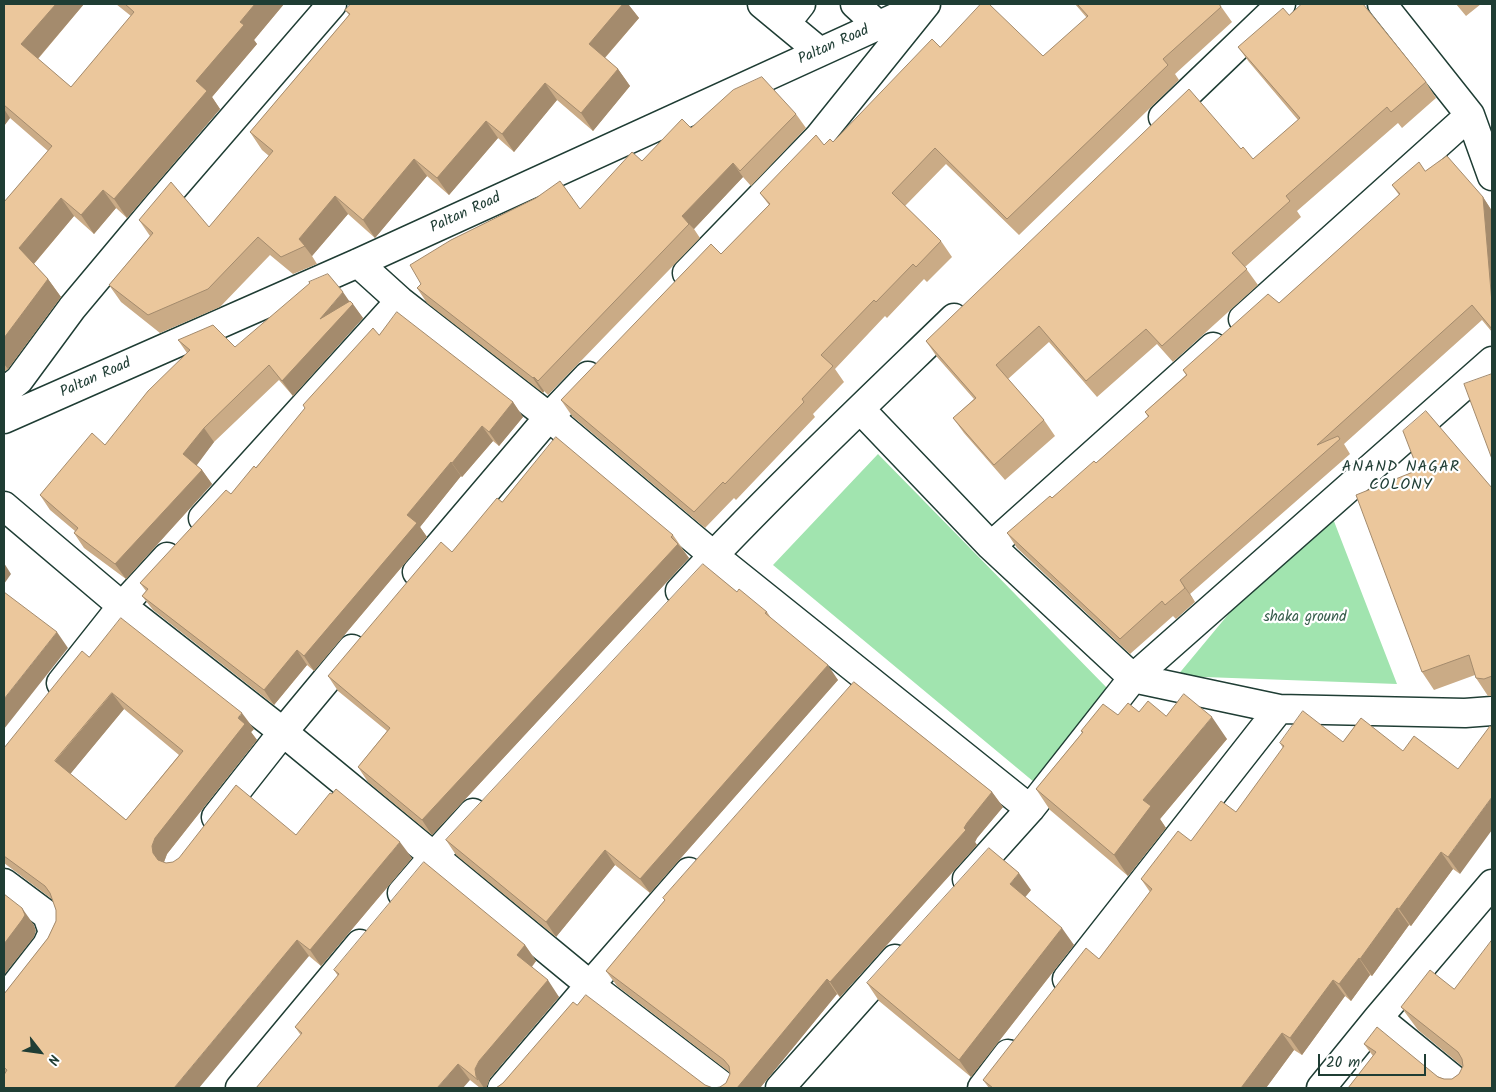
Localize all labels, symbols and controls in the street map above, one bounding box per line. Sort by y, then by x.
street label: Paltan Road [796,22,872,70]
street label: Paltan Road [428,190,504,238]
street label: Paltan Road [58,355,134,403]
district label: ANAND NAGAR COLONY [1340,458,1462,496]
park label: shaka ground [1263,609,1347,627]
north arrow [15,1027,65,1077]
scale bar [1321,1044,1428,1076]
text: N [41,1050,65,1069]
text: 20 m [1326,1051,1360,1075]

